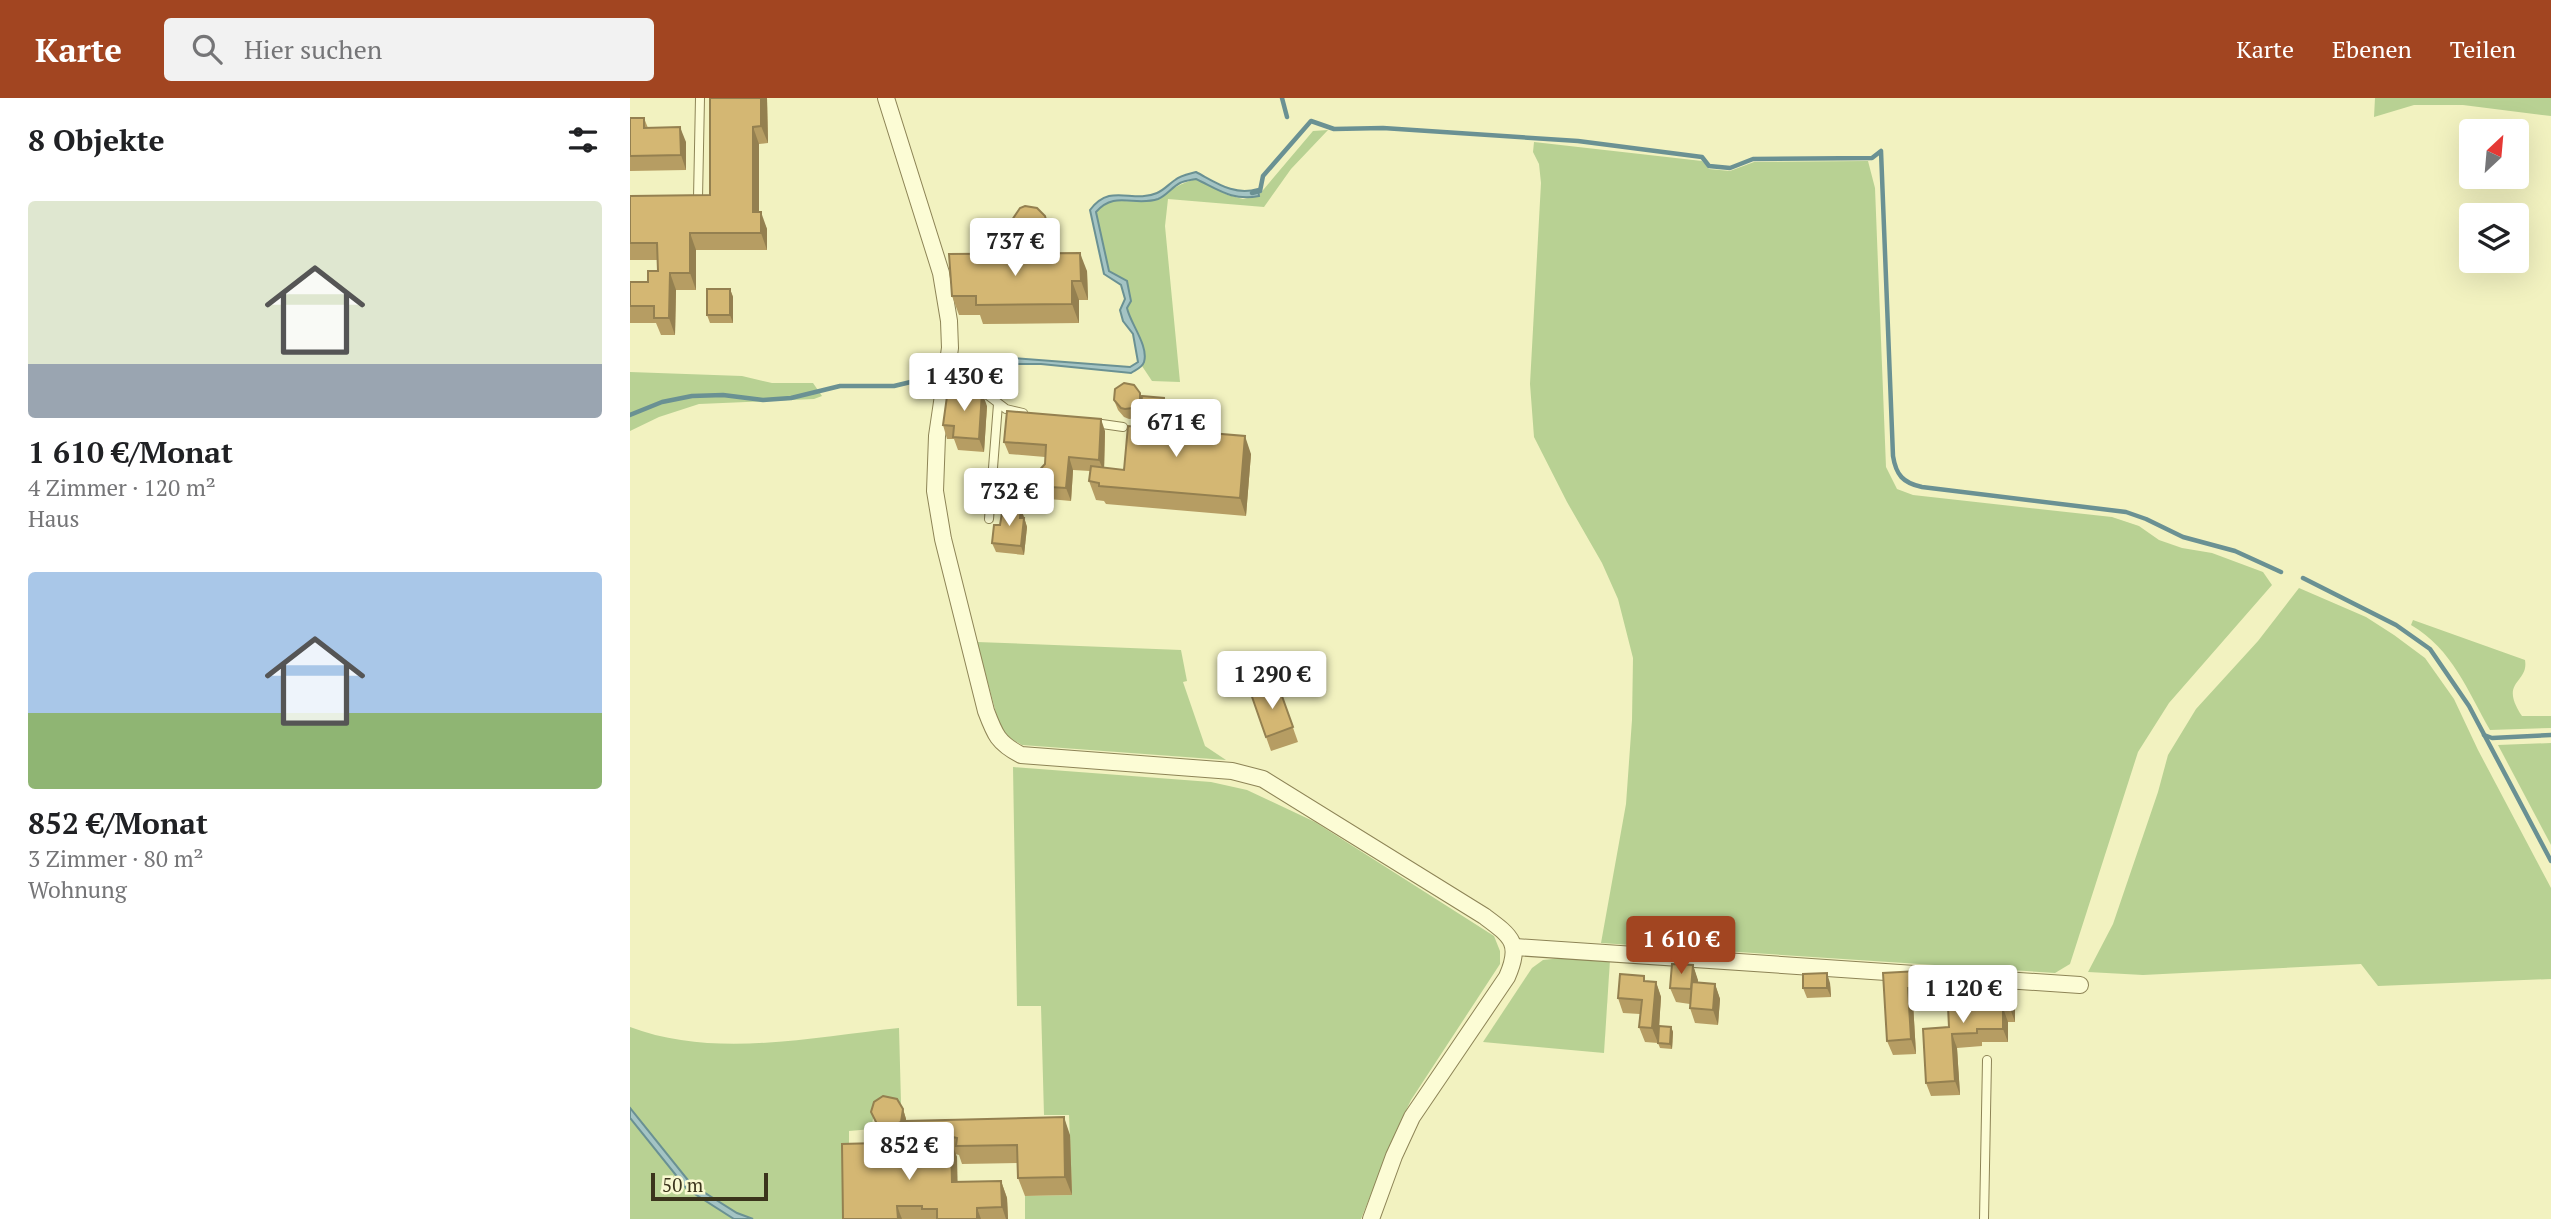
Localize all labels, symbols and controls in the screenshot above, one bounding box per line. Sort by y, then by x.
search box [164,18,654,81]
text: Karte [35,28,122,71]
icon: search [188,30,226,68]
text: Hier suchen [244,32,382,66]
text: Karte [2236,33,2294,65]
text: Ebenen [2332,33,2412,65]
text: Teilen [2450,33,2516,65]
north arrow [2459,119,2529,189]
map controls [2459,119,2529,273]
text: 8 Objekte [28,120,165,160]
icon: filters [564,121,602,159]
button: layers [2459,203,2529,273]
pin: 737 € [966,218,1064,278]
text: 737 € [986,225,1044,256]
icon: home [252,247,378,373]
pin: 1 430 € [899,354,1029,413]
text: 1 430 € [925,360,1003,391]
pin: 671 € [1127,400,1225,459]
text: 671 € [1147,406,1205,437]
text: 1 610 €/Monat [28,432,233,472]
pin: 732 € [960,468,1058,528]
text: 4 Zimmer · 120 m² [28,472,216,503]
text: 732 € [980,475,1038,506]
text: Haus [28,503,80,534]
icon: home [252,618,378,744]
pin: 1 290 € [1207,652,1337,711]
text: 1 290 € [1233,658,1311,689]
text: 852 €/Monat [28,803,208,843]
text: 3 Zimmer · 80 m² [28,843,203,874]
text: Wohnung [28,874,127,905]
pin: 1 610 € [1616,916,1746,976]
text: 1 610 € [1642,923,1720,954]
pin: 1 120 € [1898,965,2028,1025]
text: 1 120 € [1924,972,2002,1003]
pin: 852 € [860,1122,958,1182]
text: 852 € [880,1129,938,1160]
scale bar [651,1170,768,1202]
text: 50 m [662,1172,703,1197]

